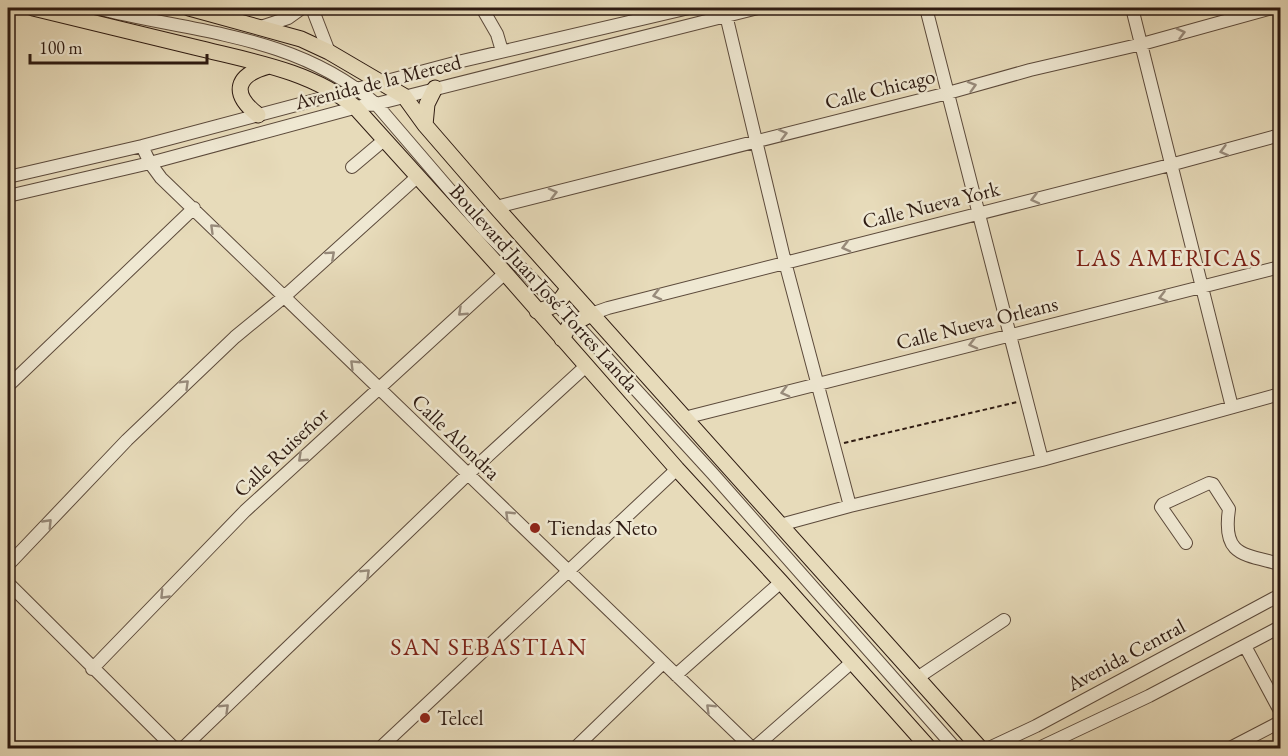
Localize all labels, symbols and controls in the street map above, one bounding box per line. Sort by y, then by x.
scale bar [30,27,207,65]
one-way arrow [1175,28,1186,40]
text: 100 m [39,36,83,59]
street label: Avenida de la Merced [291,48,464,115]
street label: Calle Chicago [822,62,938,115]
one-way arrow [966,81,976,93]
one-way arrow [777,129,787,141]
one-way arrow [1219,143,1229,156]
street label: Calle Nueva York [859,174,1003,235]
street label: Boulevard Juan José Torres Landa [444,178,645,398]
one-way arrow [548,188,558,201]
one-way arrow [1030,191,1040,204]
one-way arrow [211,224,221,235]
one-way arrow [841,239,851,252]
district label: LAS AMERICAS [1076,242,1262,273]
one-way arrow [324,251,335,262]
one-way arrow [652,288,663,300]
street label: Calle Nueva Orleans [893,289,1061,356]
one-way arrow [1158,289,1168,302]
one-way arrow [458,305,469,316]
one-way arrow [969,336,979,349]
one-way arrow [350,360,360,371]
one-way arrow [178,381,189,392]
one-way arrow [780,385,790,398]
street label: Calle Alondra [406,388,507,486]
street label: Calle Ruiseñor [227,401,334,503]
one-way arrow [299,451,309,462]
one-way arrow [505,511,516,522]
place label: Tiendas Neto [547,514,657,541]
one-way arrow [41,519,52,529]
marker: Tiendas Neto [528,521,542,535]
one-way arrow [359,569,370,580]
one-way arrow [160,589,171,599]
street label: Avenida Central [1061,612,1190,698]
district label: SAN SEBASTIAN [390,631,588,662]
one-way arrow [219,704,229,715]
place label: Telcel [437,704,483,731]
one-way arrow [706,704,716,715]
marker: Telcel [418,711,432,725]

